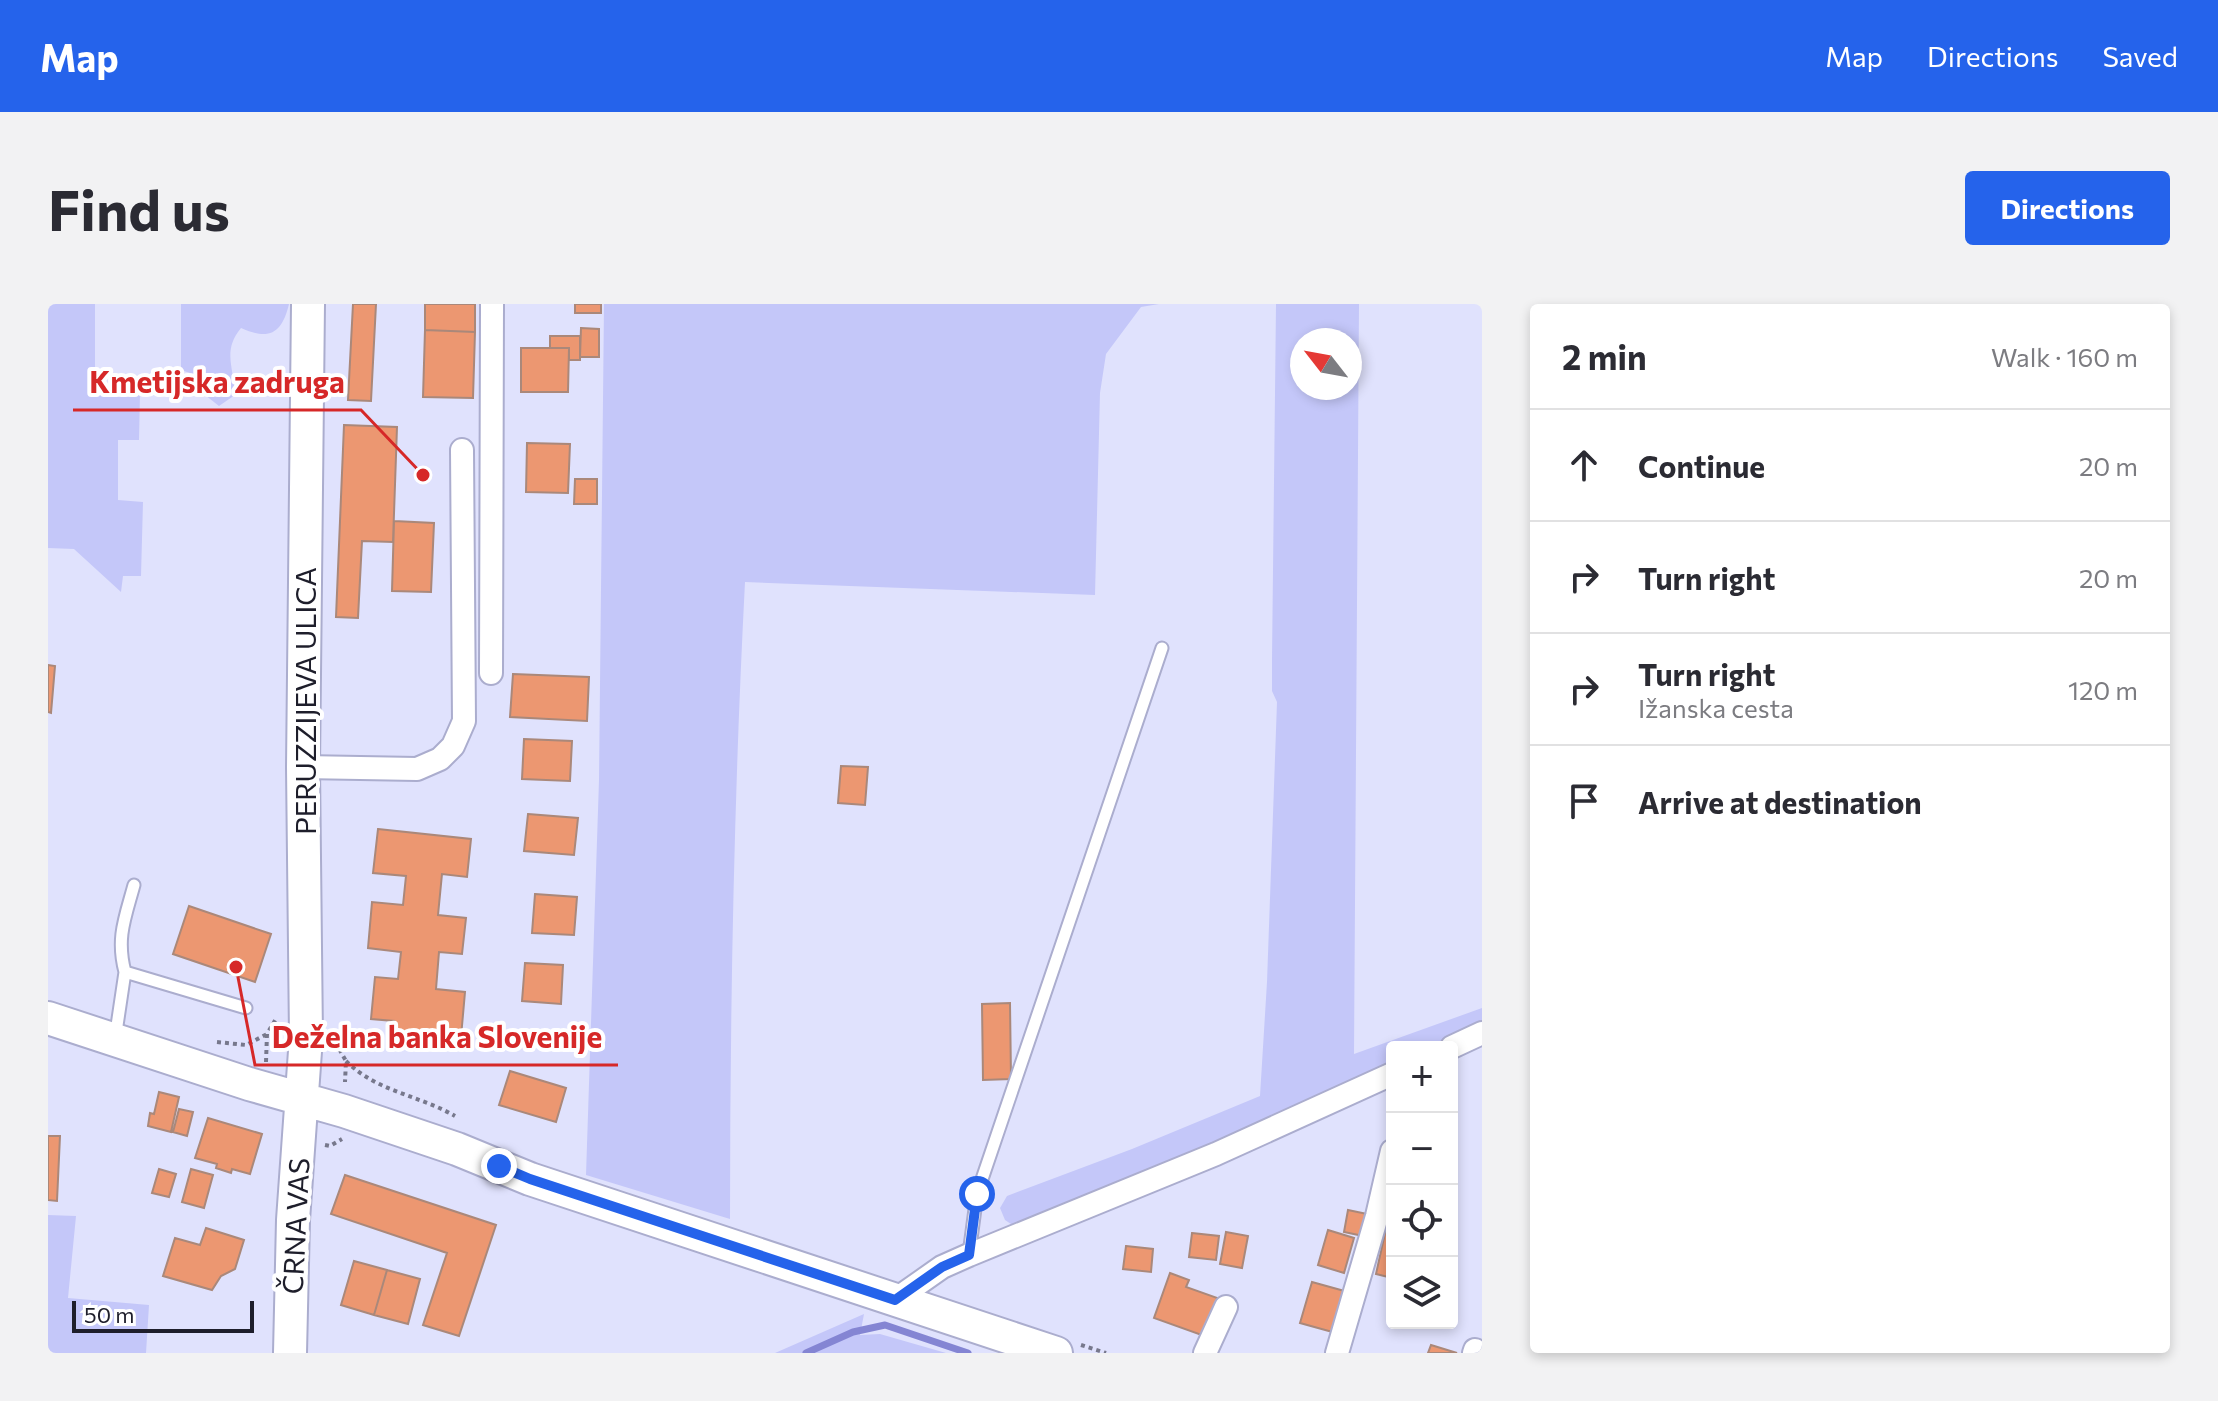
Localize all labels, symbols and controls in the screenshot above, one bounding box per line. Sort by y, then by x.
text: Map [40,33,119,80]
text: Map [1825,39,1883,73]
text: Directions [1927,39,2058,73]
text: Saved [2102,39,2178,73]
button: Directions [1965,171,2170,245]
text: Find us [48,174,230,243]
north arrow [1290,328,1362,400]
text: 2 min [1562,335,1647,377]
text: Walk · 160 m [1991,341,2138,372]
callout: Kmetijska zadruga [73,356,361,410]
text: Kmetijska zadruga [89,362,345,399]
icon: ahead [1562,443,1606,487]
text: Continue [1638,447,1765,484]
text: 20 m [2079,450,2138,481]
icon: right [1562,555,1606,599]
text: Turn right [1638,559,1775,596]
text: 20 m [2079,562,2138,593]
street label: PERUZZIJEVA ULICA [288,567,322,835]
text: Turn right [1638,655,1775,692]
icon: right [1562,667,1606,711]
text: 120 m [2068,674,2138,705]
text: Ižanska cesta [1638,692,1794,723]
icon: arrive [1562,779,1606,823]
text: Arrive at destination [1638,783,1922,820]
callout: Deželna banka Slovenije [255,1011,618,1065]
text: Deželna banka Slovenije [272,1017,602,1054]
map controls [1386,1041,1458,1329]
button: + [1386,1041,1458,1113]
button: − [1386,1113,1458,1185]
route end [481,1148,517,1184]
street label: ČRNA VAS [274,1157,316,1295]
route start [959,1176,995,1212]
button: locate [1386,1185,1458,1257]
button: layers [1386,1257,1458,1329]
scale bar [72,1297,254,1333]
text: 50 m [84,1301,134,1328]

